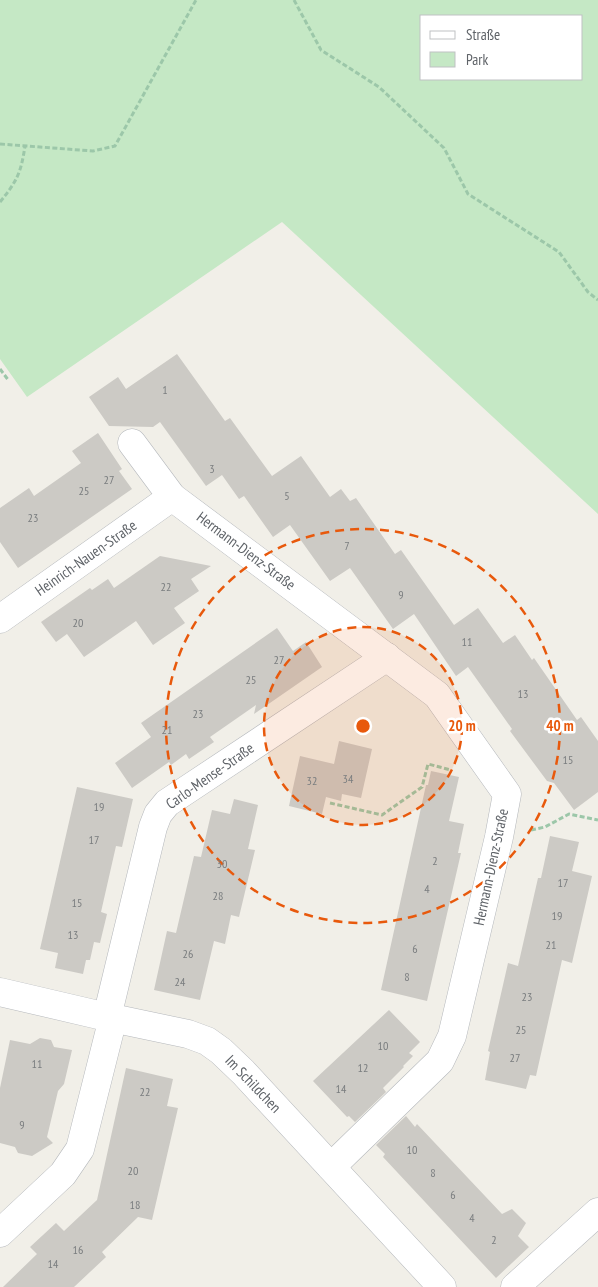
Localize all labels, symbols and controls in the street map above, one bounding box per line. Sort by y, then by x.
legend [420,15,583,80]
text: Straße [466,25,500,44]
text: Park [466,50,488,69]
house number: 1 [162,382,168,397]
house number: 3 [209,461,215,476]
house number: 27 [104,472,114,487]
house number: 25 [79,483,89,498]
house number: 5 [284,488,290,503]
street label: Hermann-Dienz-Straße [193,507,300,594]
house number: 23 [28,510,38,525]
street label: Heinrich-Nauen-Straße [31,515,140,600]
house number: 7 [344,538,350,553]
house number: 22 [161,579,171,594]
house number: 9 [398,587,404,602]
house number: 20 [73,615,83,630]
house number: 11 [462,634,472,649]
house number: 27 [274,652,284,667]
house number: 25 [246,672,256,687]
house number: 13 [518,686,528,701]
house number: 23 [193,706,203,721]
text: 20 m [448,716,476,735]
text: 40 m [546,716,574,735]
centre of rings [354,717,372,735]
house number: 21 [162,722,172,737]
street label: Carlo-Mense-Straße [162,738,257,813]
house number: 15 [563,752,573,767]
house number: 34 [343,771,354,786]
house number: 32 [307,773,317,788]
house number: 19 [94,799,104,814]
street label: Hermann-Dienz-Straße [469,807,512,927]
house number: 17 [89,832,99,847]
house number: 2 [432,853,438,868]
house number: 30 [217,856,227,871]
house number: 17 [558,875,568,890]
house number: 4 [424,881,430,896]
house number: 28 [213,888,223,903]
house number: 15 [72,895,82,910]
house number: 19 [552,908,562,923]
house number: 13 [68,927,78,942]
house number: 21 [546,937,556,952]
house number: 6 [412,941,418,956]
house number: 26 [183,946,193,961]
house number: 8 [404,969,410,984]
house number: 24 [175,974,186,989]
house number: 23 [522,989,532,1004]
house number: 25 [516,1022,526,1037]
house number: 10 [378,1038,388,1053]
house number: 27 [510,1050,520,1065]
street label: Im Schildchen [221,1051,285,1116]
house number: 11 [32,1056,42,1071]
house number: 12 [358,1060,368,1075]
house number: 14 [336,1081,347,1096]
house number: 22 [140,1084,150,1099]
house number: 9 [19,1117,25,1132]
house number: 10 [407,1142,417,1157]
house number: 20 [128,1163,138,1178]
house number: 8 [430,1165,436,1180]
house number: 6 [450,1187,456,1202]
house number: 18 [130,1197,140,1212]
house number: 4 [469,1210,475,1225]
house number: 2 [491,1232,497,1247]
house number: 16 [73,1242,83,1257]
house number: 14 [48,1256,59,1271]

